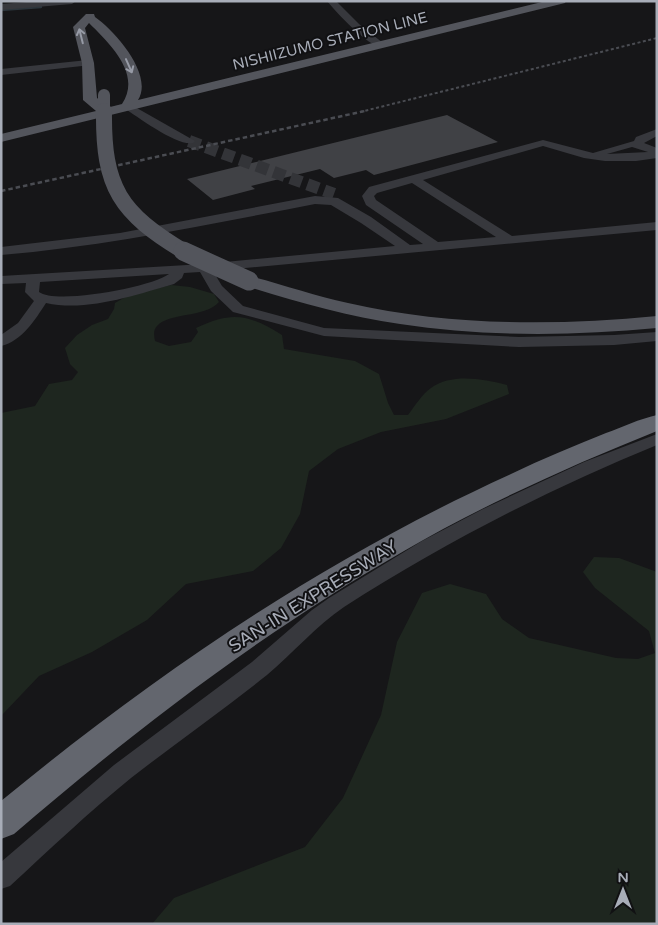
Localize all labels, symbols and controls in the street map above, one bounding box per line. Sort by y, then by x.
street label: NISHIIZUMO STATION LINE [231,8,429,74]
one-way arrow [76,29,85,45]
one-way arrow [125,58,135,73]
street label: SAN-IN EXPRESSWAY [225,535,402,657]
north arrow [598,865,648,915]
text: N [617,869,629,886]

